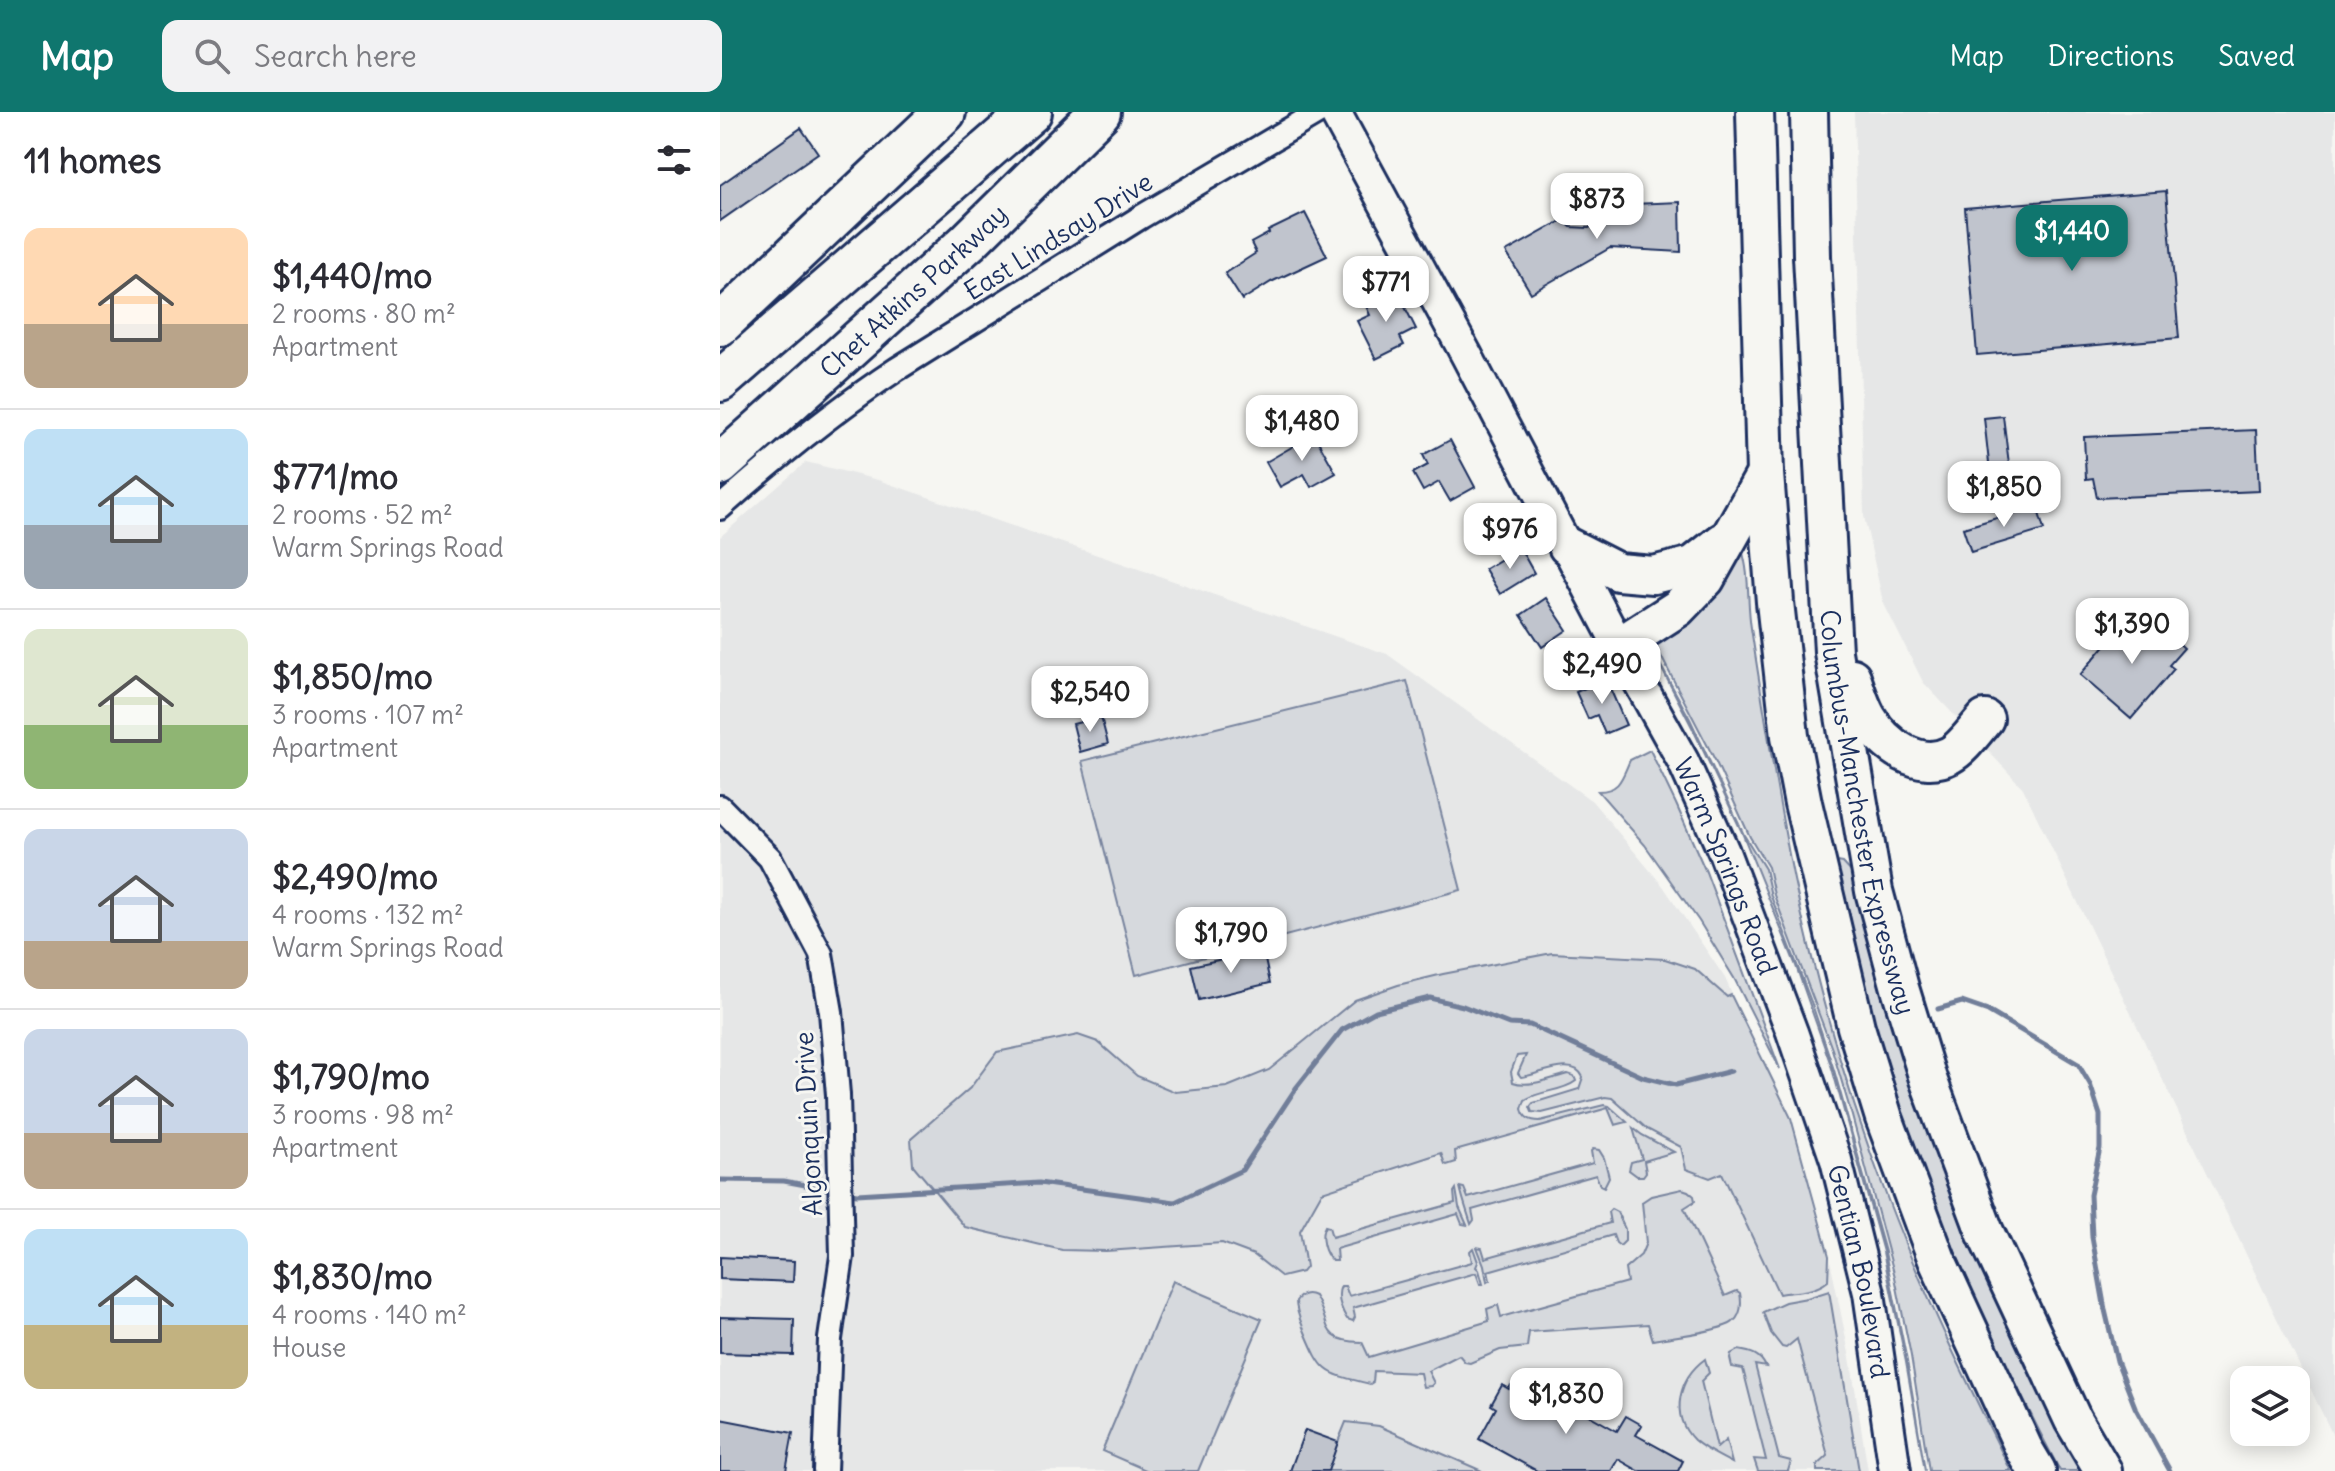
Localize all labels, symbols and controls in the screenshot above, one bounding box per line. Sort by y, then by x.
search box [162,20,722,92]
text: Map [40,33,114,80]
icon: search [190,34,234,78]
text: Search here [254,37,417,75]
text: Map [1949,38,2004,74]
text: Directions [2048,38,2174,74]
text: Saved [2218,38,2295,74]
icon: filters [652,138,696,182]
text: 11 homes [24,139,161,182]
street label: East Lindsay Drive [958,165,1158,307]
pin: $873 [1550,173,1644,241]
text: $873 [1569,182,1625,215]
street label: Chet Atkins Parkway [812,197,1013,384]
pin: $1,440 [2007,205,2137,273]
text: $1,440 [2034,214,2110,247]
text: $1,440/mo [272,254,432,297]
pin: $771 [1339,256,1433,324]
icon: home [88,260,184,356]
text: $771 [1361,265,1411,298]
text: 2 rooms · 80 m² [272,297,456,330]
text: Apartment [272,330,398,363]
pin: $1,480 [1237,395,1367,463]
text: $1,480 [1264,404,1340,437]
text: $771/mo [272,455,398,498]
icon: home [88,461,184,557]
pin: $1,850 [1939,461,2069,529]
text: $1,850 [1966,470,2042,503]
text: 2 rooms · 52 m² [272,498,453,531]
pin: $976 [1463,503,1557,571]
text: $976 [1482,512,1538,545]
text: Warm Springs Road [272,531,503,564]
pin: $1,390 [2067,598,2197,666]
text: $1,390 [2094,607,2170,640]
street label: Columbus-Manchester Expressway [1814,609,1924,1018]
pin: $2,490 [1537,638,1667,706]
text: $2,490 [1562,647,1642,680]
text: $1,850/mo [272,655,433,698]
icon: home [88,661,184,757]
pin: $2,540 [1025,666,1155,734]
text: $2,540 [1049,675,1131,708]
text: 3 rooms · 107 m² [272,698,464,731]
text: Apartment [272,731,398,764]
street label: Warm Springs Road [1667,752,1785,979]
text: $2,490/mo [272,855,438,898]
icon: home [88,861,184,957]
text: 4 rooms · 132 m² [272,898,464,931]
pin: $1,790 [1166,907,1296,975]
text: $1,790 [1194,916,1268,949]
text: Warm Springs Road [272,931,503,964]
street label: Algonquin Drive [787,1031,829,1217]
text: $1,790/mo [272,1055,430,1098]
icon: home [88,1061,184,1157]
text: 3 rooms · 98 m² [272,1098,454,1131]
text: Apartment [272,1131,398,1164]
street label: Gentian Boulevard [1821,1161,1898,1380]
text: $1,830/mo [272,1255,433,1298]
icon: home [88,1261,184,1357]
text: 4 rooms · 140 m² [272,1298,467,1331]
text: House [272,1331,346,1364]
map controls [2230,1366,2310,1446]
button: layers [2230,1366,2310,1446]
pin: $1,830 [1501,1368,1631,1436]
text: $1,830 [1528,1377,1604,1410]

